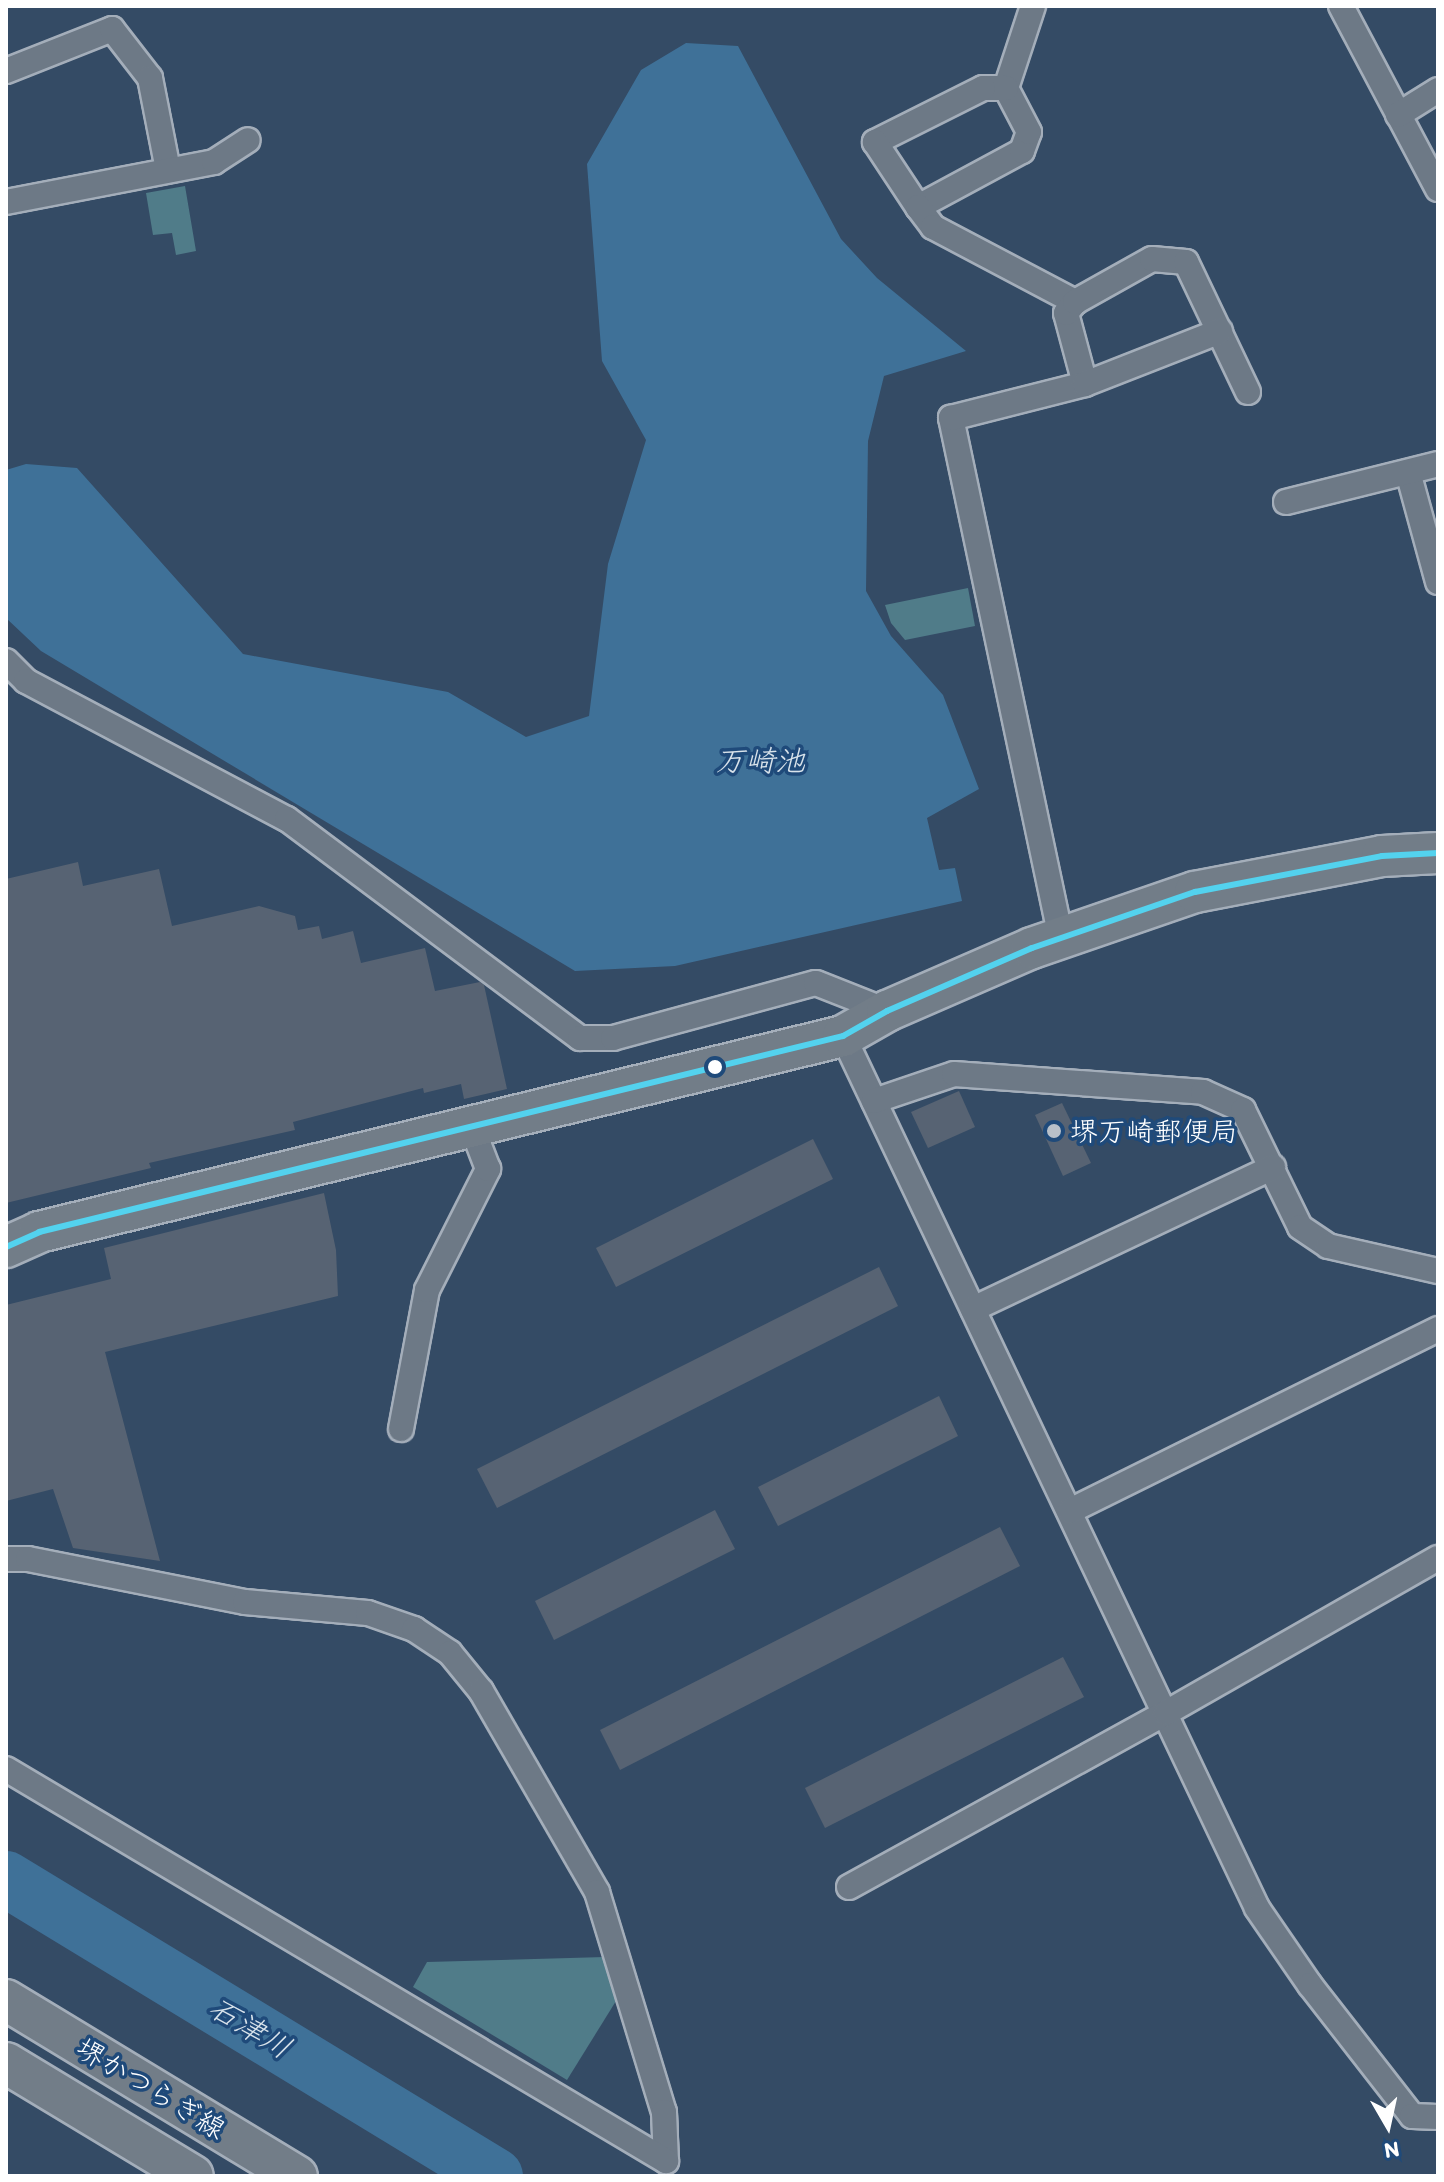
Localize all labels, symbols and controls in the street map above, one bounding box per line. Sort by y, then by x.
water label: 万崎池 [715,743,805,779]
unlabelled marker [707,1059,723,1075]
place label: 堺万崎郵便局 [1070,1114,1238,1148]
marker: 堺万崎郵便局 [1045,1122,1063,1140]
water label: 石津川 [202,1989,298,2067]
street label: 堺かつらぎ線 [70,2030,232,2146]
north arrow [1348,2086,1428,2166]
text: N [1382,2136,1401,2165]

